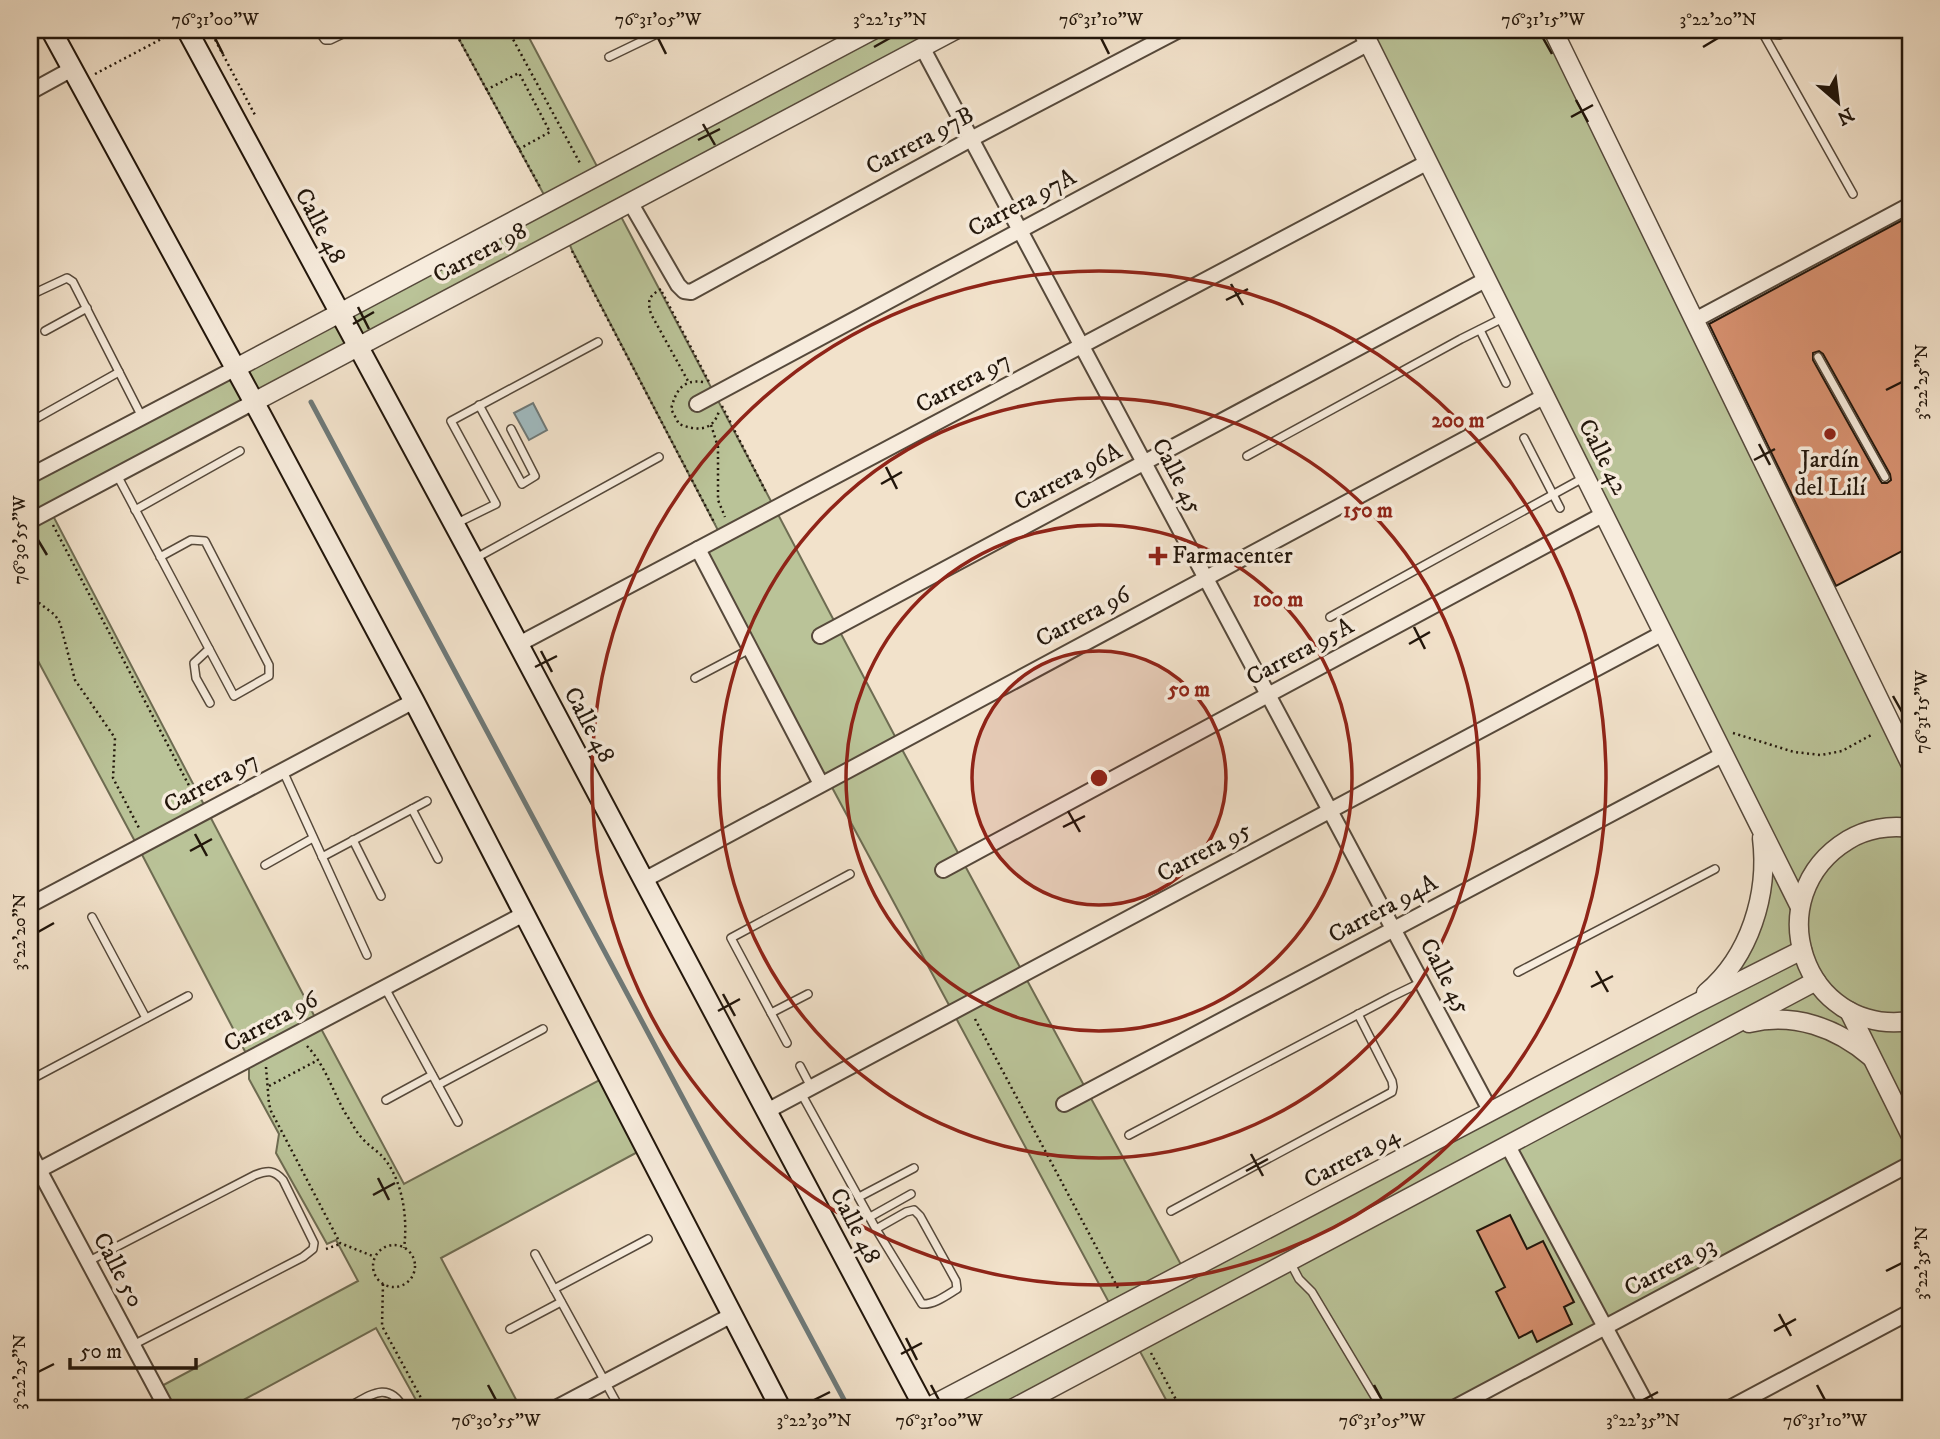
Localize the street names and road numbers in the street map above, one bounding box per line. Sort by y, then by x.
street label: Carrera 97B [861,100,979,182]
street label: Carrera 97A [963,162,1082,244]
street label: Calle 48 [288,183,352,269]
street label: Carrera 98 [428,216,532,290]
street label: Carrera 97 [911,346,1015,420]
street label: Calle 42 [1571,414,1635,500]
street label: Calle 45 [1145,433,1209,519]
street label: Carrera 96A [1009,436,1128,518]
street label: Carrera 96 [1031,579,1137,654]
street label: Carrera 95A [1241,611,1360,693]
street label: Calle 48 [557,682,621,768]
street label: Carrera 97 [159,746,263,820]
street label: Carrera 95 [1152,815,1256,889]
street label: Carrera 94A [1323,867,1443,950]
street label: Calle 45 [1413,933,1477,1019]
street label: Carrera 96 [219,984,325,1059]
street label: Carrera 94 [1299,1120,1406,1196]
street label: Calle 48 [823,1183,887,1269]
street label: Calle 50 [86,1227,150,1313]
street label: Carrera 93 [1619,1230,1721,1304]

